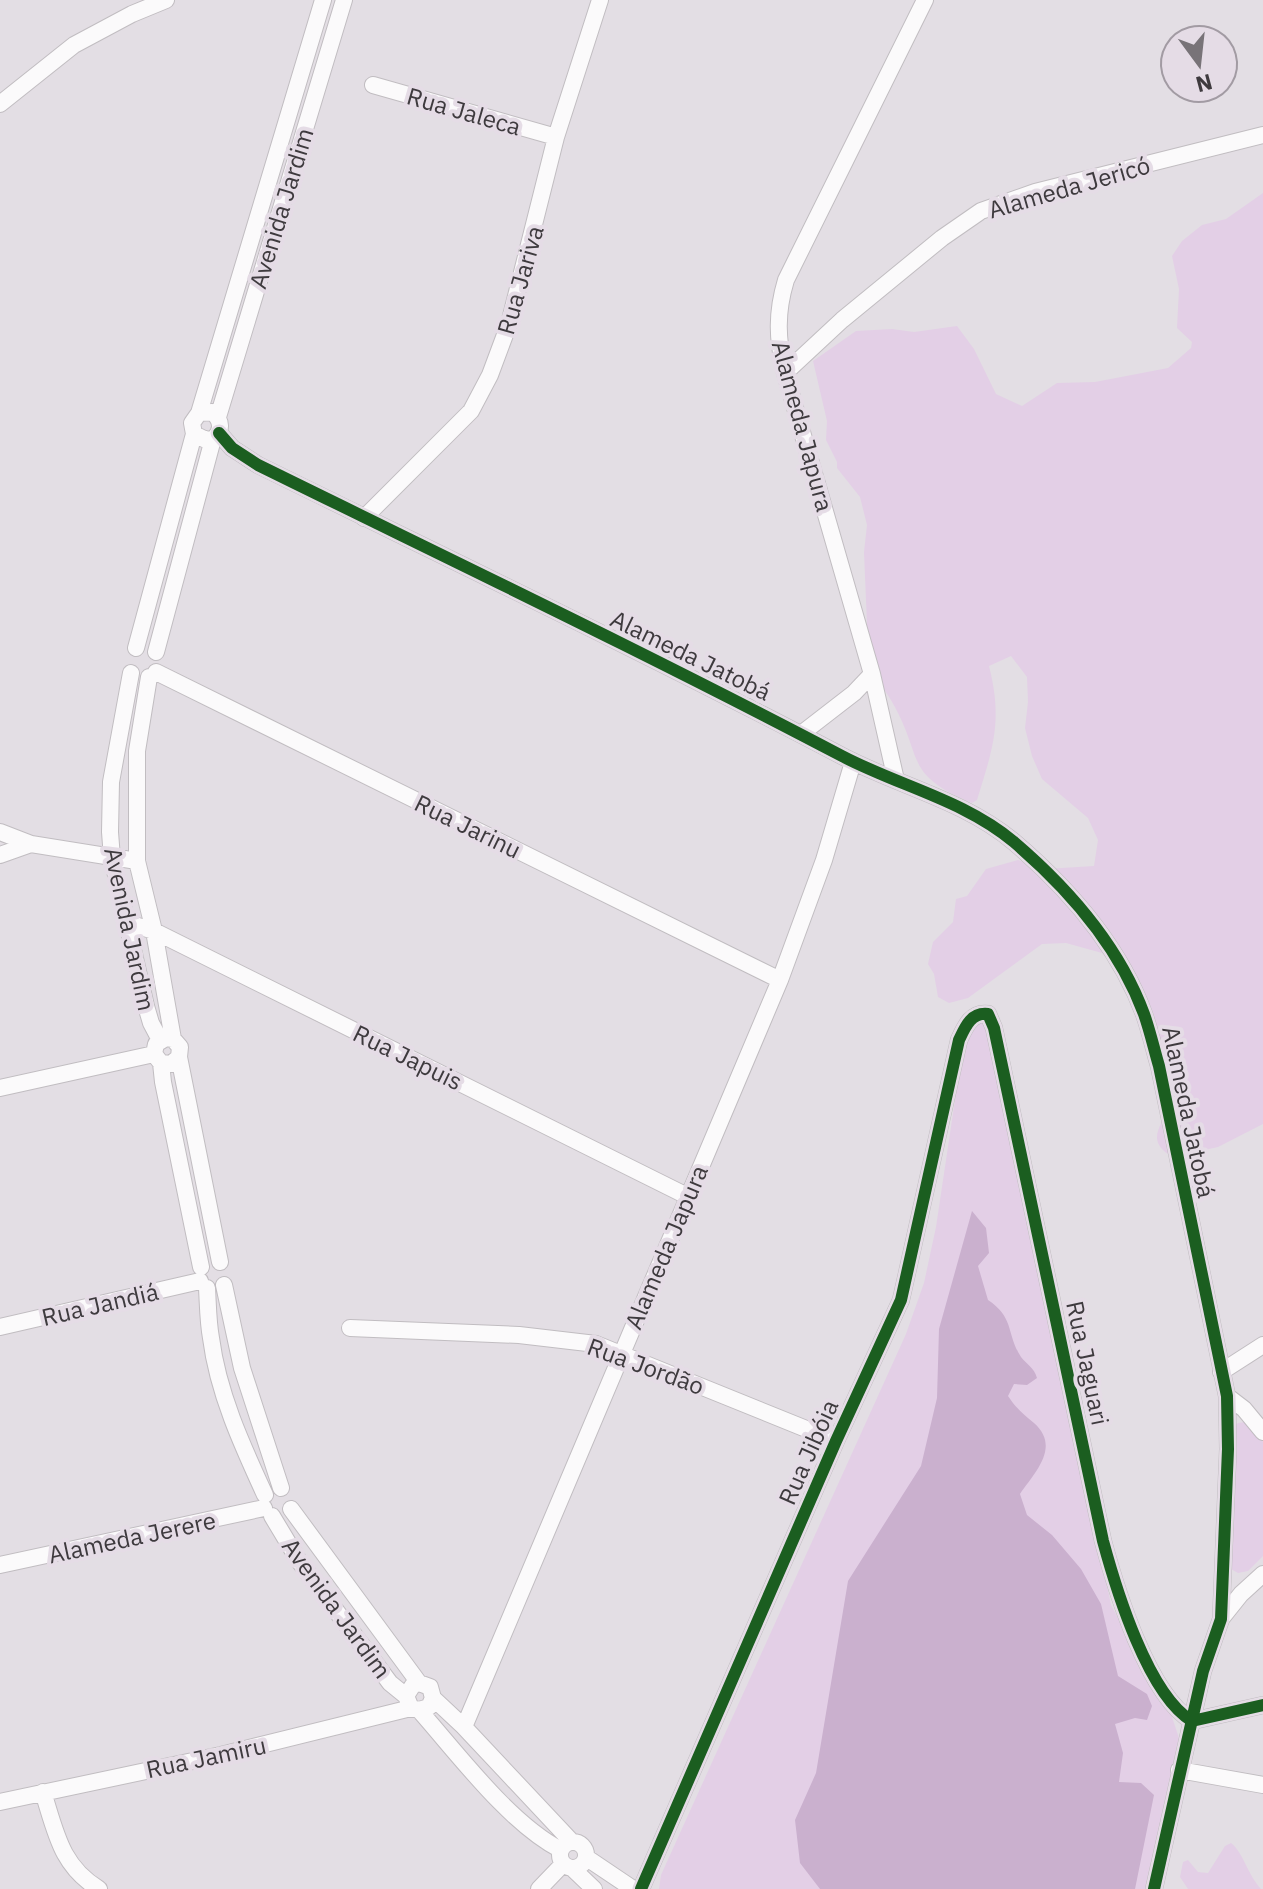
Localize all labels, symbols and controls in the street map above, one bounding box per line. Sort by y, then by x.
north arrow [1159,24,1239,104]
text: N [1193,68,1216,100]
street label: Rua Jaleca [403,79,525,143]
street label: Avenida Jardim [241,124,321,292]
street label: Alameda Jericó [984,149,1154,225]
street label: Rua Jariva [489,222,551,338]
street label: Alameda Japura [765,337,841,515]
street label: Alameda Jatobá [605,602,777,708]
street label: Rua Jarinu [409,786,527,866]
street label: Avenida Jardim [97,844,163,1014]
street label: Rua Japuis [348,1017,468,1097]
street label: Alameda Jatobá [1155,1023,1223,1201]
street label: Alameda Japura [617,1160,715,1334]
street label: Rua Jandiá [38,1275,162,1333]
street label: Rua Jaguari [1059,1298,1117,1428]
street label: Rua Jordão [583,1330,709,1402]
street label: Rua Jibóia [771,1394,845,1510]
street label: Alameda Jerere [45,1504,219,1570]
street label: Avenida Jardim [275,1531,399,1685]
street label: Rua Jamiru [143,1729,269,1785]

